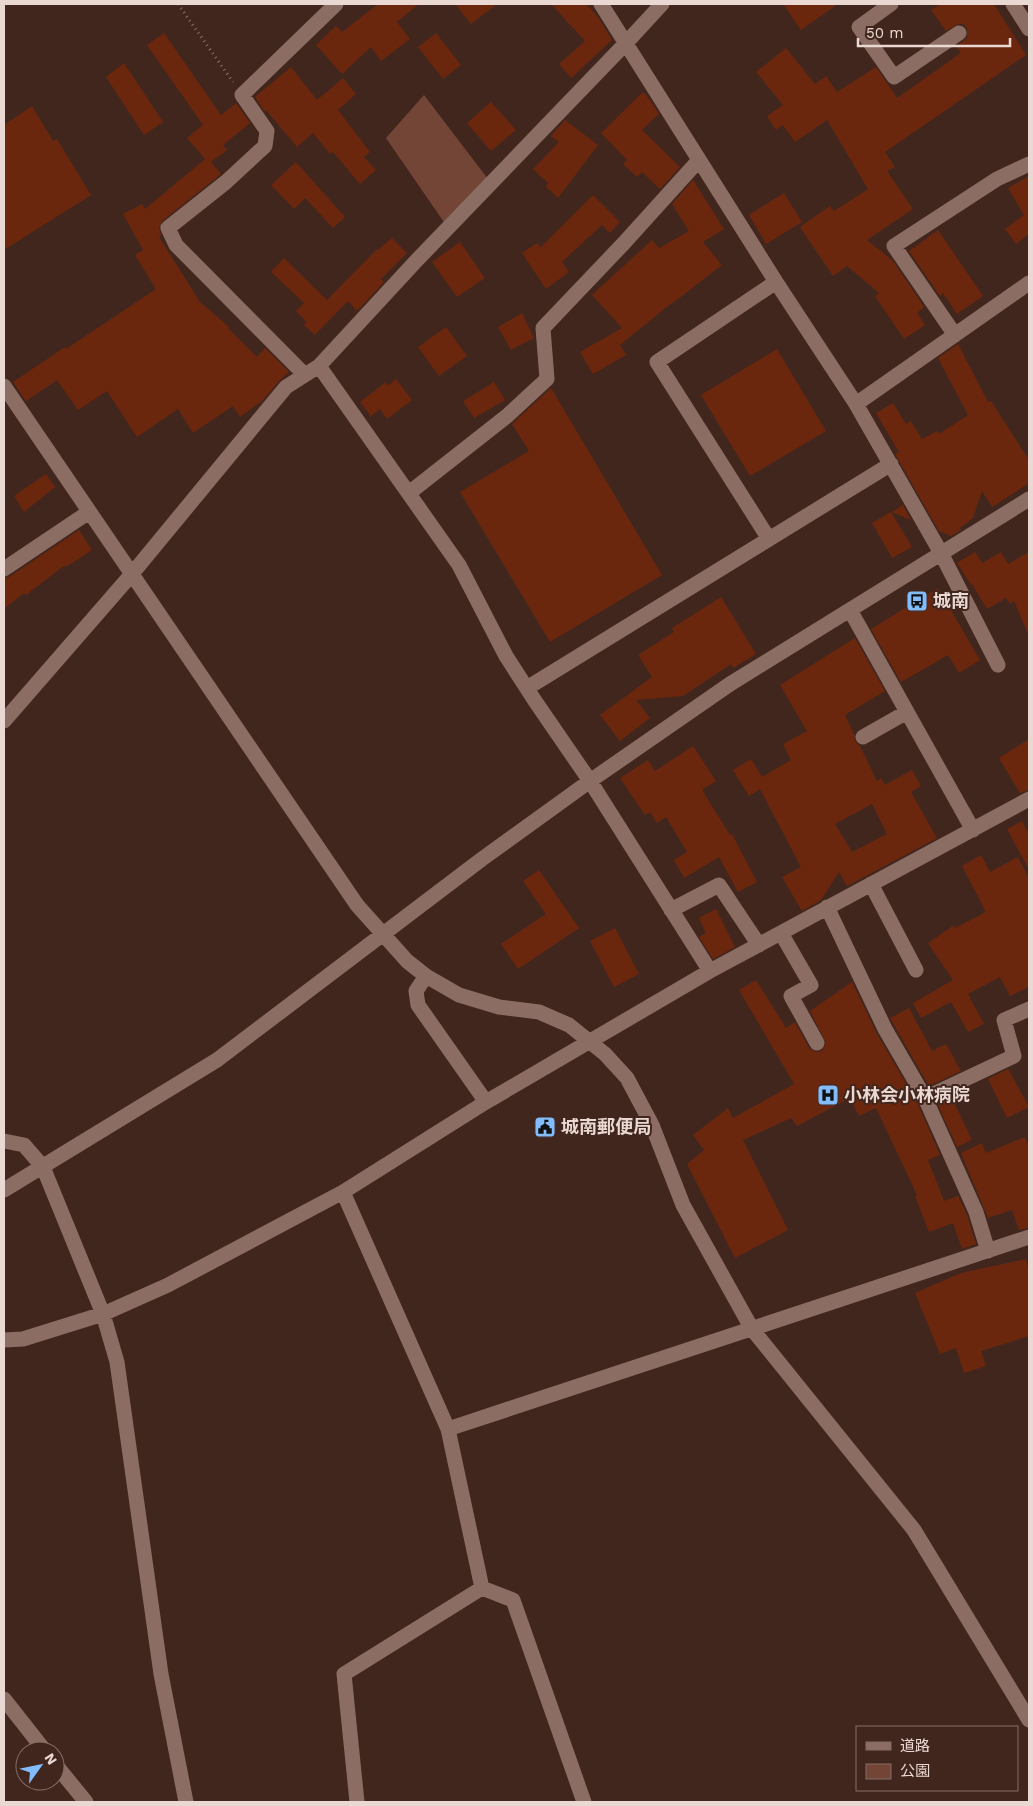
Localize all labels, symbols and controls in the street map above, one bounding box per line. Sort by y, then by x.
scale bar [858,15,1010,47]
text: 50 m [866,24,903,42]
bus stop icon: 城南 [905,589,929,613]
place label: 城南 [933,590,969,611]
hospital icon: 小林会小林病院 [816,1083,840,1107]
place label: 小林会小林病院 [844,1084,970,1105]
public building icon: 城南郵便局 [533,1115,557,1139]
place label: 城南郵便局 [561,1116,651,1137]
legend [856,1726,1018,1791]
text: 道路 [900,1737,930,1755]
north arrow [15,1741,65,1791]
text: N [41,1750,60,1768]
text: 公園 [900,1762,930,1780]

